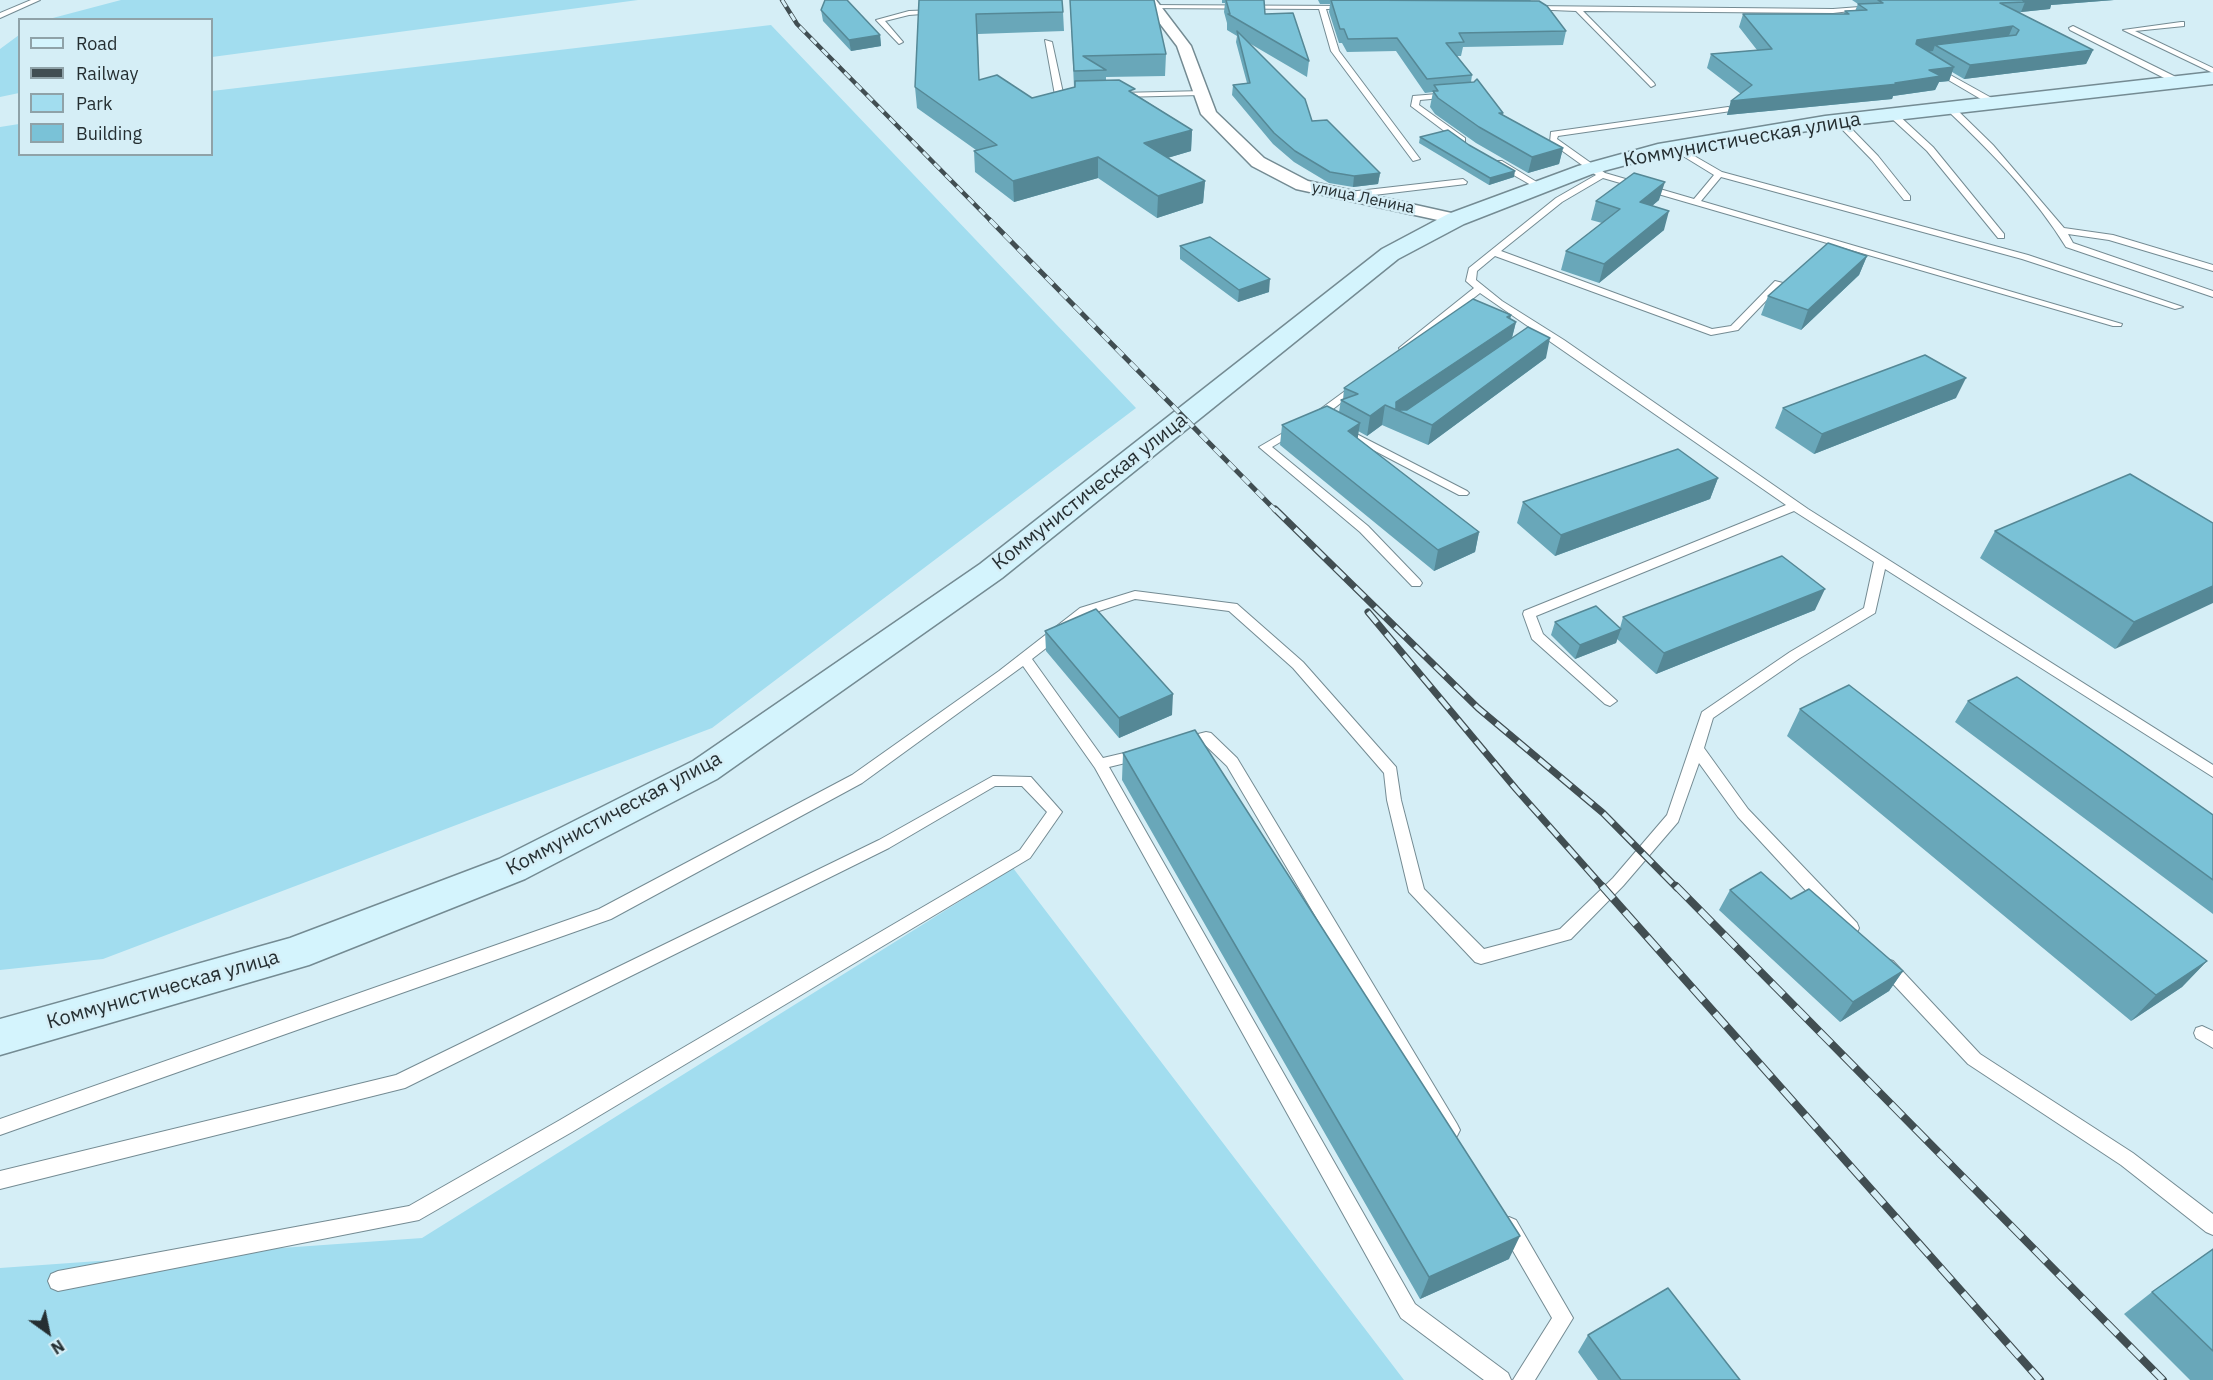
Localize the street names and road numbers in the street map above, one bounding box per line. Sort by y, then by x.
street label: Коммунистическая улица [1621,107,1863,173]
street label: улица Ленина [1310,178,1416,218]
street label: Коммунистическая улица [988,408,1192,576]
street label: Коммунистическая улица [502,747,726,881]
street label: Коммунистическая улица [44,945,282,1035]

